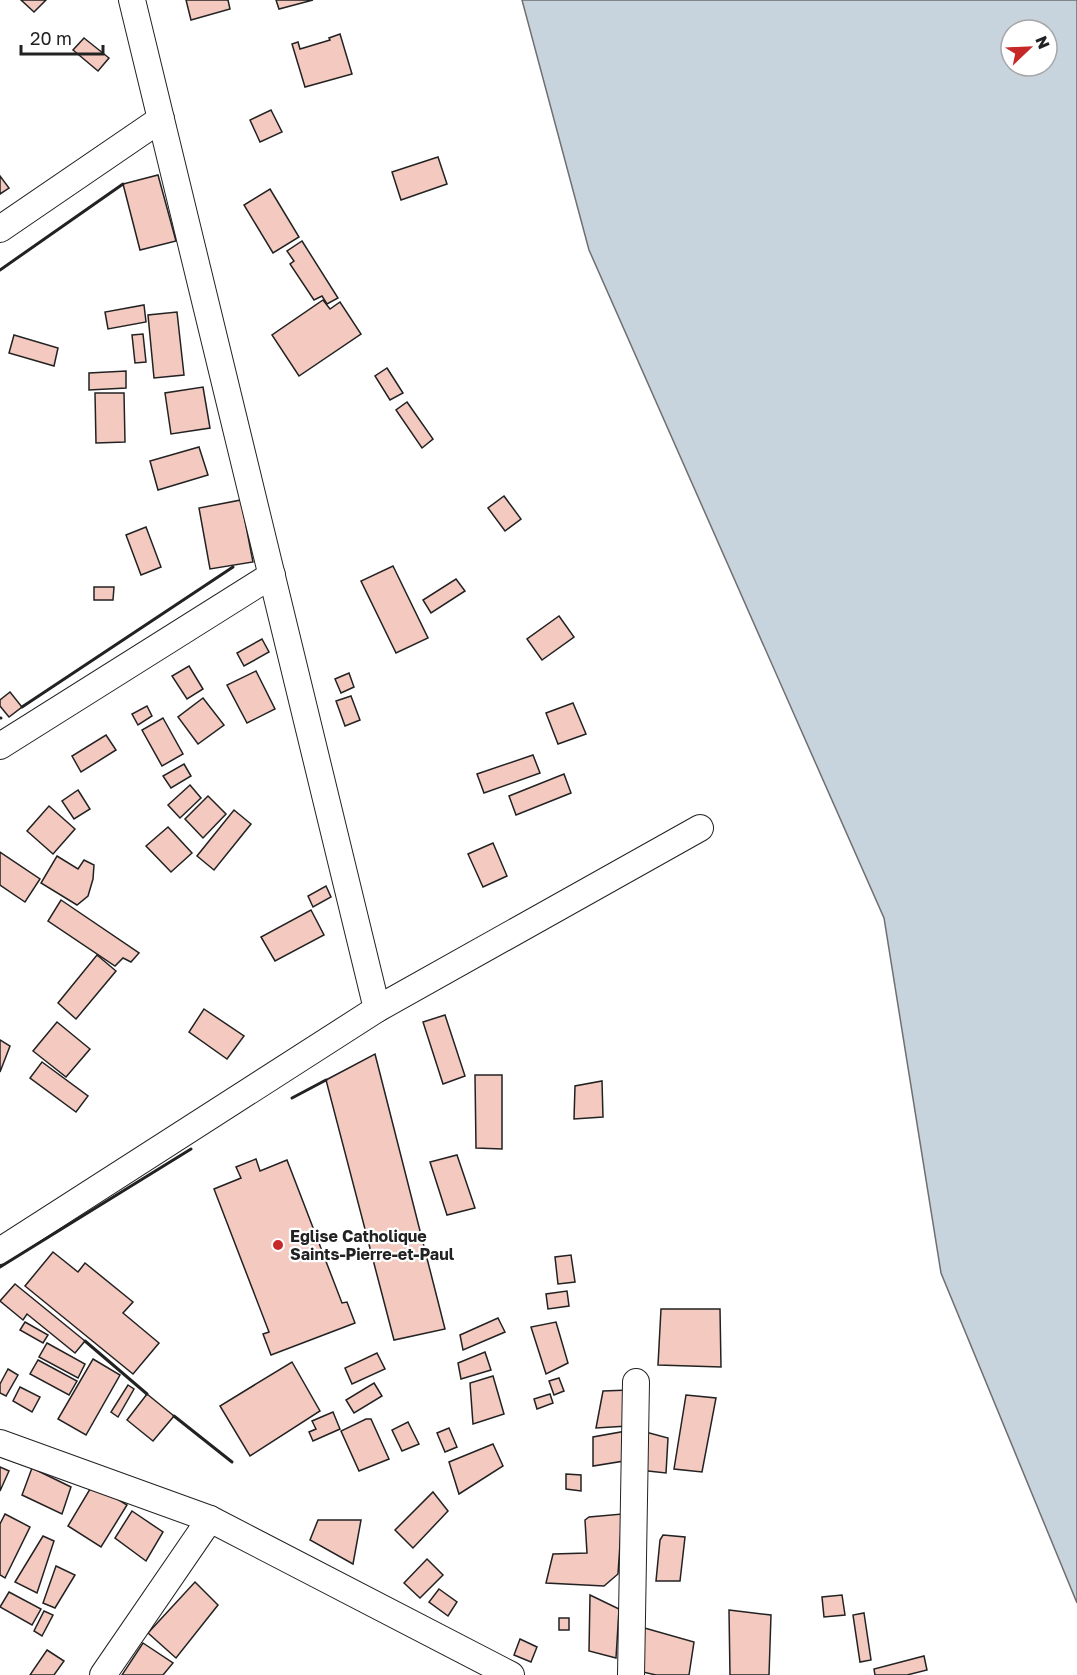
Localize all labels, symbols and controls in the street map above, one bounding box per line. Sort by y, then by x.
scale bar [21,18,104,56]
north arrow [999,18,1059,78]
text: 20 m [30,27,72,49]
text: N [1031,33,1054,52]
place label: Eglise Catholique Saints-Pierre-et-Paul [290,1226,455,1264]
marker: Eglise Catholique Saints-Pierre-et-Paul [271,1238,285,1252]

